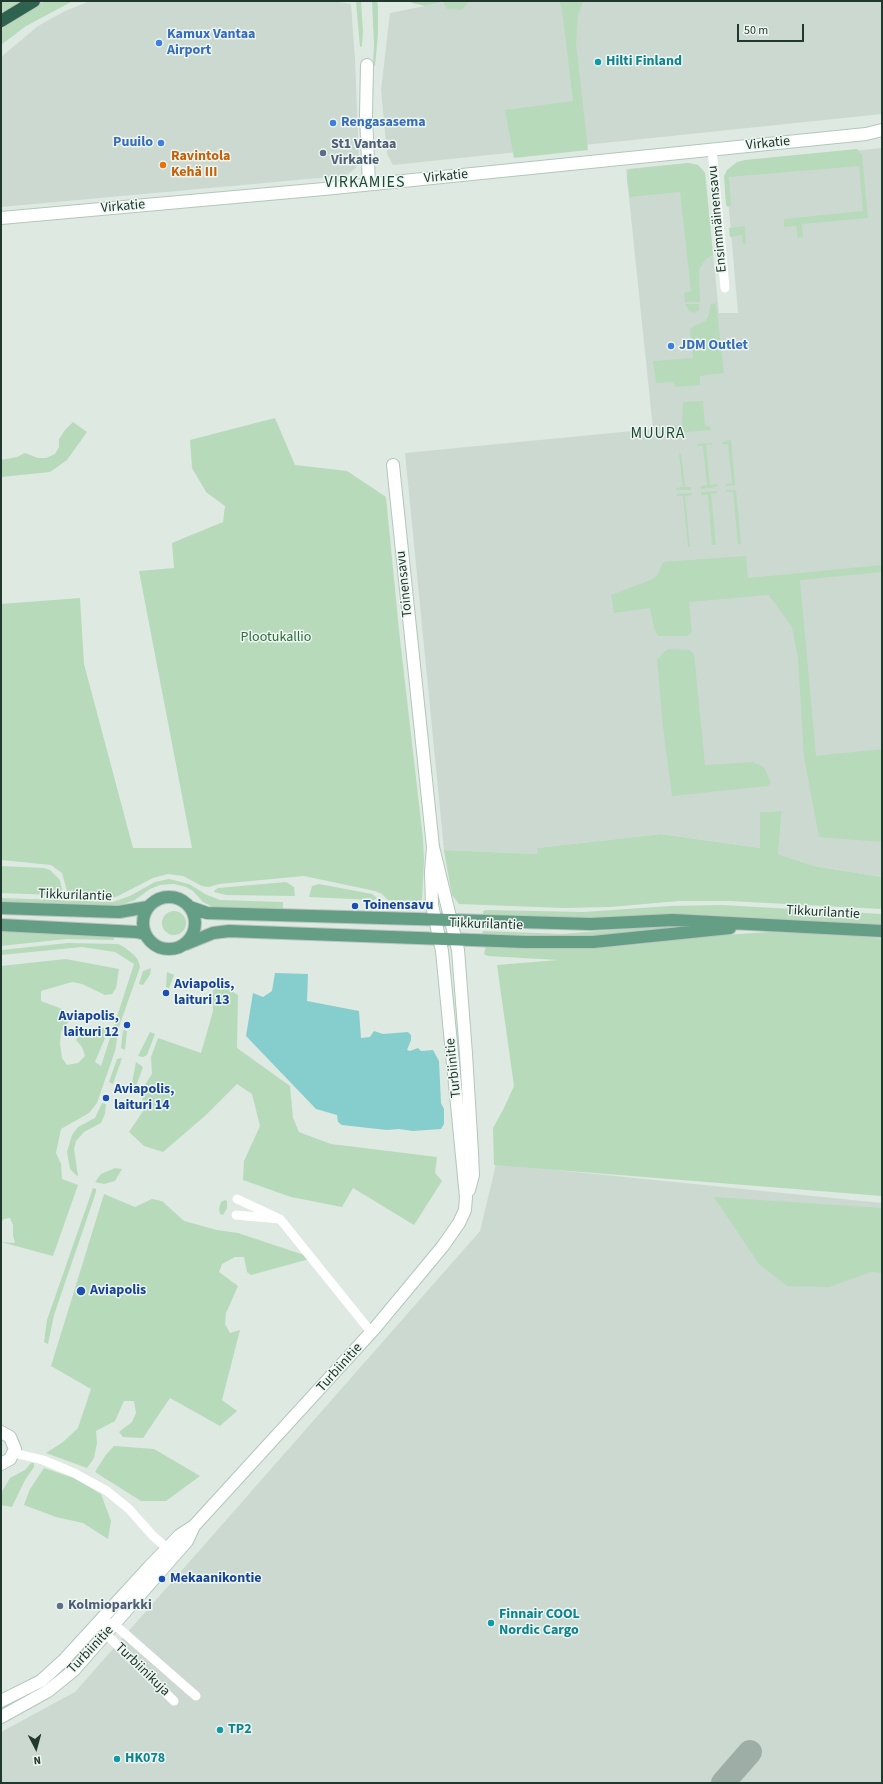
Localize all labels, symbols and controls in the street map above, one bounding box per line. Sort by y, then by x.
scale bar [739,16,806,42]
text: 50 m [744,22,768,39]
place label: Kamux Vantaa Airport [167,27,255,60]
marker: Kamux Vantaa Airport [154,38,164,48]
place label: Hilti Finland [606,54,682,70]
marker: Hilti Finland [593,57,603,67]
place label: Rengasasema [341,115,426,131]
marker: Rengasasema [328,118,338,128]
street label: Virkatie [745,133,791,155]
place label: Puuilo [113,135,153,151]
place label: St1 Vantaa Virkatie [331,137,396,170]
marker: Puuilo [156,138,166,148]
marker: St1 Vantaa Virkatie [318,148,328,158]
place label: Ravintola Kehä III [171,149,230,182]
marker: Ravintola Kehä III [158,160,168,170]
street label: Ensimmäinensavu [705,165,731,273]
street label: Virkatie [423,166,469,188]
district label: VIRKAMIES [324,173,406,193]
street label: Virkatie [100,197,146,217]
place label: JDM Outlet [679,338,748,354]
marker: JDM Outlet [666,341,676,351]
district label: MUURA [630,424,686,444]
street label: Toinensavu [393,550,417,618]
park label: Plootukallio [241,630,311,646]
street label: Tikkurilantie [38,886,112,906]
place label: Toinensavu [363,898,433,914]
marker: Toinensavu [350,901,360,911]
street label: Tikkurilantie [786,903,860,923]
street label: Tikkurilantie [449,915,523,935]
place label: Aviapolis, laituri 13 [174,977,234,1010]
marker: Aviapolis, laituri 13 [161,988,171,998]
place label: Aviapolis, laituri 12 [59,1009,119,1042]
marker: Aviapolis, laituri 12 [122,1020,132,1030]
street label: Turbiinitie [443,1037,465,1099]
place label: Aviapolis, laituri 14 [114,1082,174,1114]
marker: Aviapolis, laituri 14 [101,1093,111,1103]
place label: Aviapolis [90,1283,146,1299]
marker: Aviapolis [75,1285,87,1297]
street label: Turbiinitie [314,1340,366,1396]
place label: Mekaanikontie [170,1571,262,1587]
marker: Mekaanikontie [157,1574,167,1584]
place label: Kolmioparkki [68,1598,152,1614]
marker: Kolmioparkki [55,1601,65,1611]
place label: Finnair COOL Nordic Cargo [499,1607,580,1640]
marker: Finnair COOL Nordic Cargo [486,1618,496,1628]
street label: Turbiinitie [64,1622,118,1678]
street label: Turbiinikuja [111,1640,173,1700]
place label: TP2 [228,1722,252,1738]
marker: TP2 [215,1725,225,1735]
north arrow [16,1728,56,1768]
place label: HK078 [125,1751,165,1767]
text: N [33,1753,42,1768]
marker: HK078 [112,1754,122,1764]

